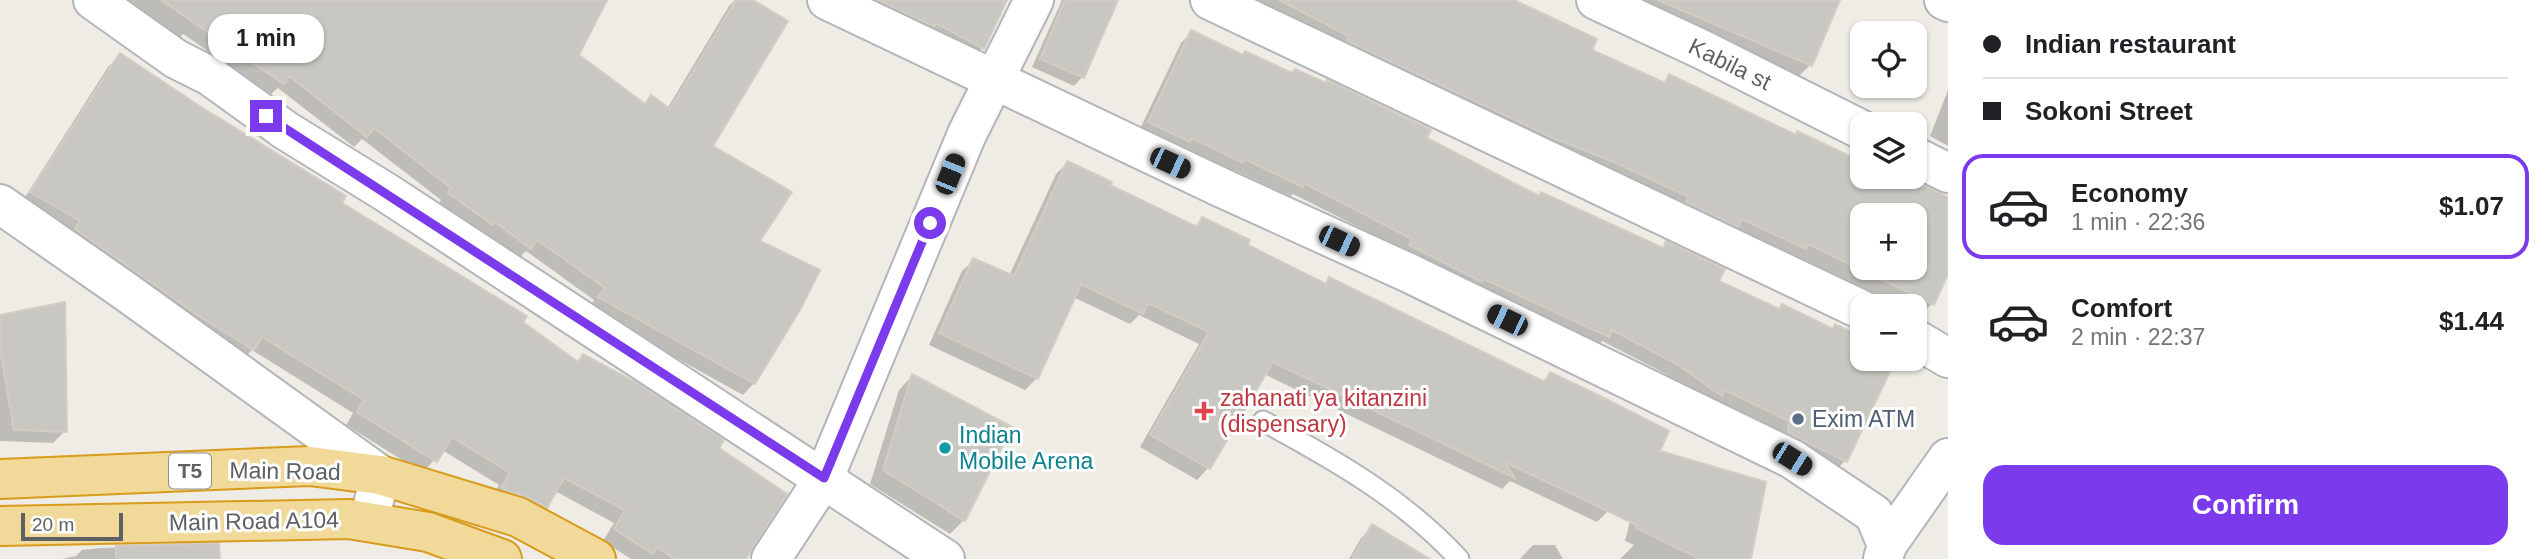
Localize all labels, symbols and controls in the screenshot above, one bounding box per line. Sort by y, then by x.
callout: 1 min [208,15,324,64]
map controls [1850,21,1927,371]
button: locate [1850,21,1927,98]
text: 1 min [236,25,296,51]
text: Indian restaurant [2025,29,2236,59]
street label: Kabila st [1685,33,1776,95]
text: Sokoni Street [2025,96,2193,126]
route end [250,100,282,132]
button: layers [1850,112,1927,189]
car [1147,145,1194,181]
car [933,151,968,197]
icon: car [1987,175,2050,238]
text: Economy [2071,178,2188,208]
text: $1.07 [2439,191,2504,221]
button: + [1850,203,1927,280]
route start [914,207,946,239]
text: 1 min · 22:36 [2071,209,2205,235]
car [1316,223,1363,259]
icon: car [1987,290,2050,353]
text: Comfort [2071,293,2172,323]
button: − [1850,294,1927,371]
car [1484,301,1531,339]
text: $1.44 [2439,306,2504,336]
text: 2 min · 22:37 [2071,324,2205,350]
place label: zahanati ya kitanzini (dispensary) [1220,385,1427,437]
marker: zahanati ya kitanzini (dispensary) [1194,401,1214,421]
place label: Exim ATM [1812,406,1915,432]
marker: Exim ATM [1790,411,1806,427]
place label: Indian Mobile Arena [959,422,1093,474]
car [1769,439,1816,479]
marker: Indian Mobile Arena [937,440,953,456]
road number: T5 [169,454,211,489]
street label: Main Road [229,457,341,485]
button: Confirm [1983,465,2508,545]
street label: Main Road A104 [169,507,339,535]
scale bar [21,510,122,542]
text: 20 m [32,514,74,535]

